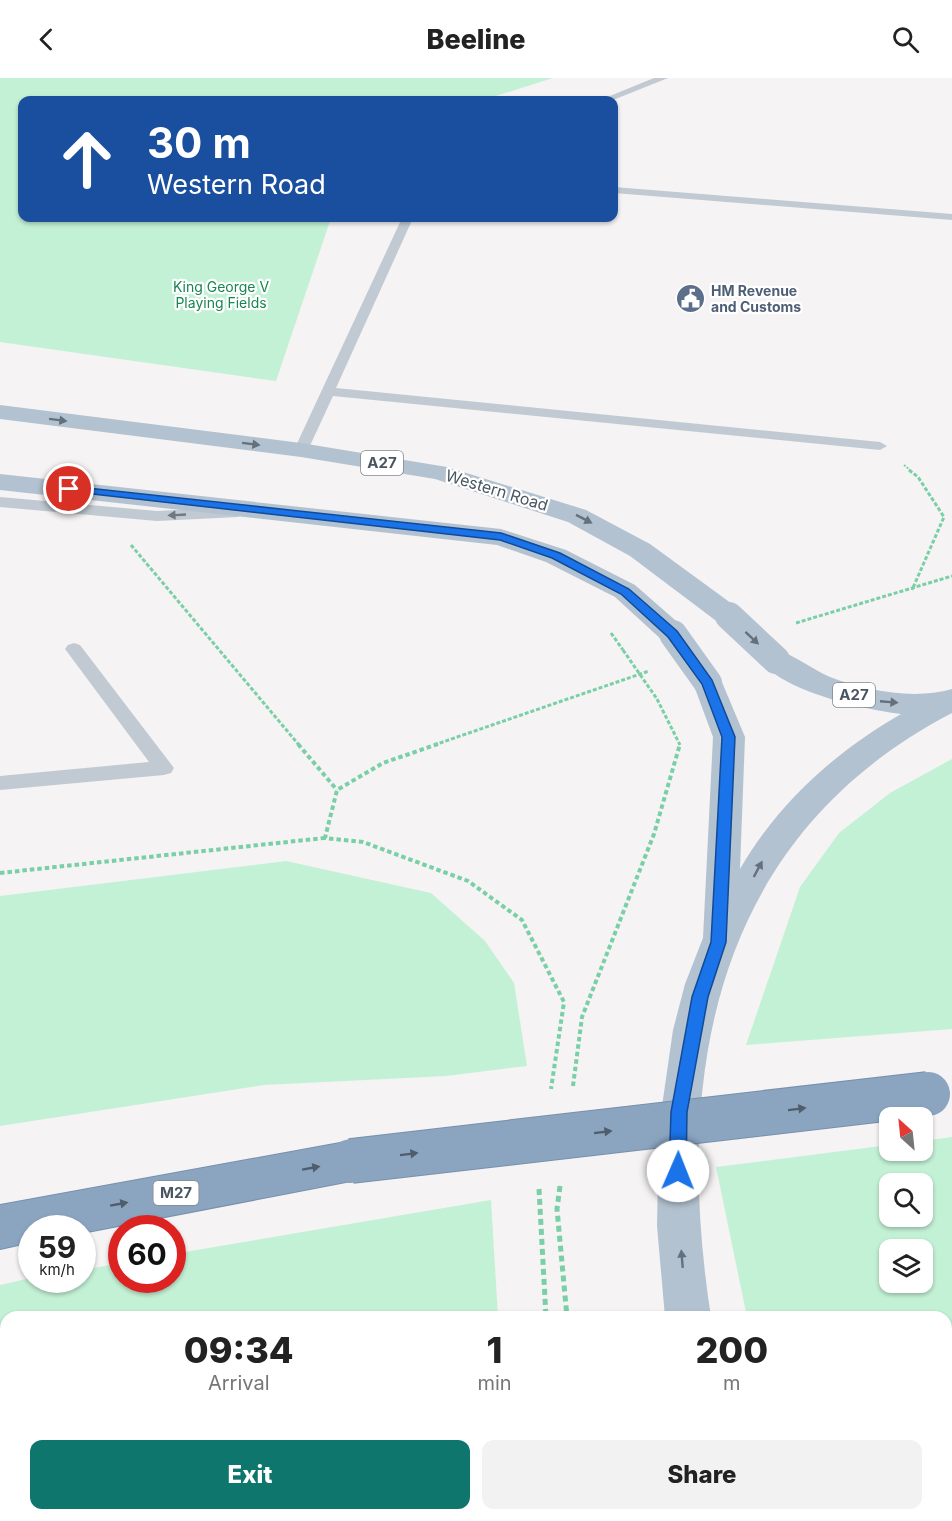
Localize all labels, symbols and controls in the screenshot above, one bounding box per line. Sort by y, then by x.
icon: back [30,23,63,56]
text: Beeline [426,23,526,56]
icon: search [889,23,922,56]
text: 30 m [147,117,251,168]
icon: ahead [48,120,126,198]
text: Western Road [147,168,326,201]
park label: King George V Playing Fields [173,278,269,311]
place label: HM Revenue and Customs [711,282,801,315]
public building icon: HM Revenue and Customs [674,283,706,315]
one-way arrow [48,416,67,425]
one-way arrow [242,439,261,449]
road number: A27 [361,451,403,475]
pin [43,463,94,514]
street label: Western Road [443,465,551,515]
icon: arrive [52,472,85,505]
one-way arrow [167,511,186,520]
one-way arrow [575,515,592,524]
one-way arrow [745,631,760,645]
road number: A27 [833,683,875,707]
one-way arrow [879,697,898,707]
one-way arrow [753,860,762,877]
one-way arrow [787,1104,806,1114]
north arrow [879,1107,933,1161]
map controls [879,1107,933,1293]
one-way arrow [594,1127,613,1136]
position arrow [646,1139,710,1203]
one-way arrow [400,1149,419,1159]
one-way arrow [302,1163,321,1172]
button: search [879,1173,933,1227]
road number: M27 [154,1181,198,1205]
one-way arrow [110,1199,129,1208]
speed limit sign: 60 [108,1215,186,1293]
text: 59 [38,1229,76,1265]
button: layers [879,1239,933,1293]
one-way arrow [677,1249,686,1268]
text: km/h [39,1260,75,1279]
text: 09:34 [184,1328,294,1372]
text: 1 [487,1328,502,1372]
text: 200 [695,1328,768,1372]
text: Arrival [208,1371,269,1395]
text: min [477,1371,512,1395]
text: m [723,1371,741,1395]
button: Exit [30,1440,470,1509]
button: Share [482,1440,922,1509]

